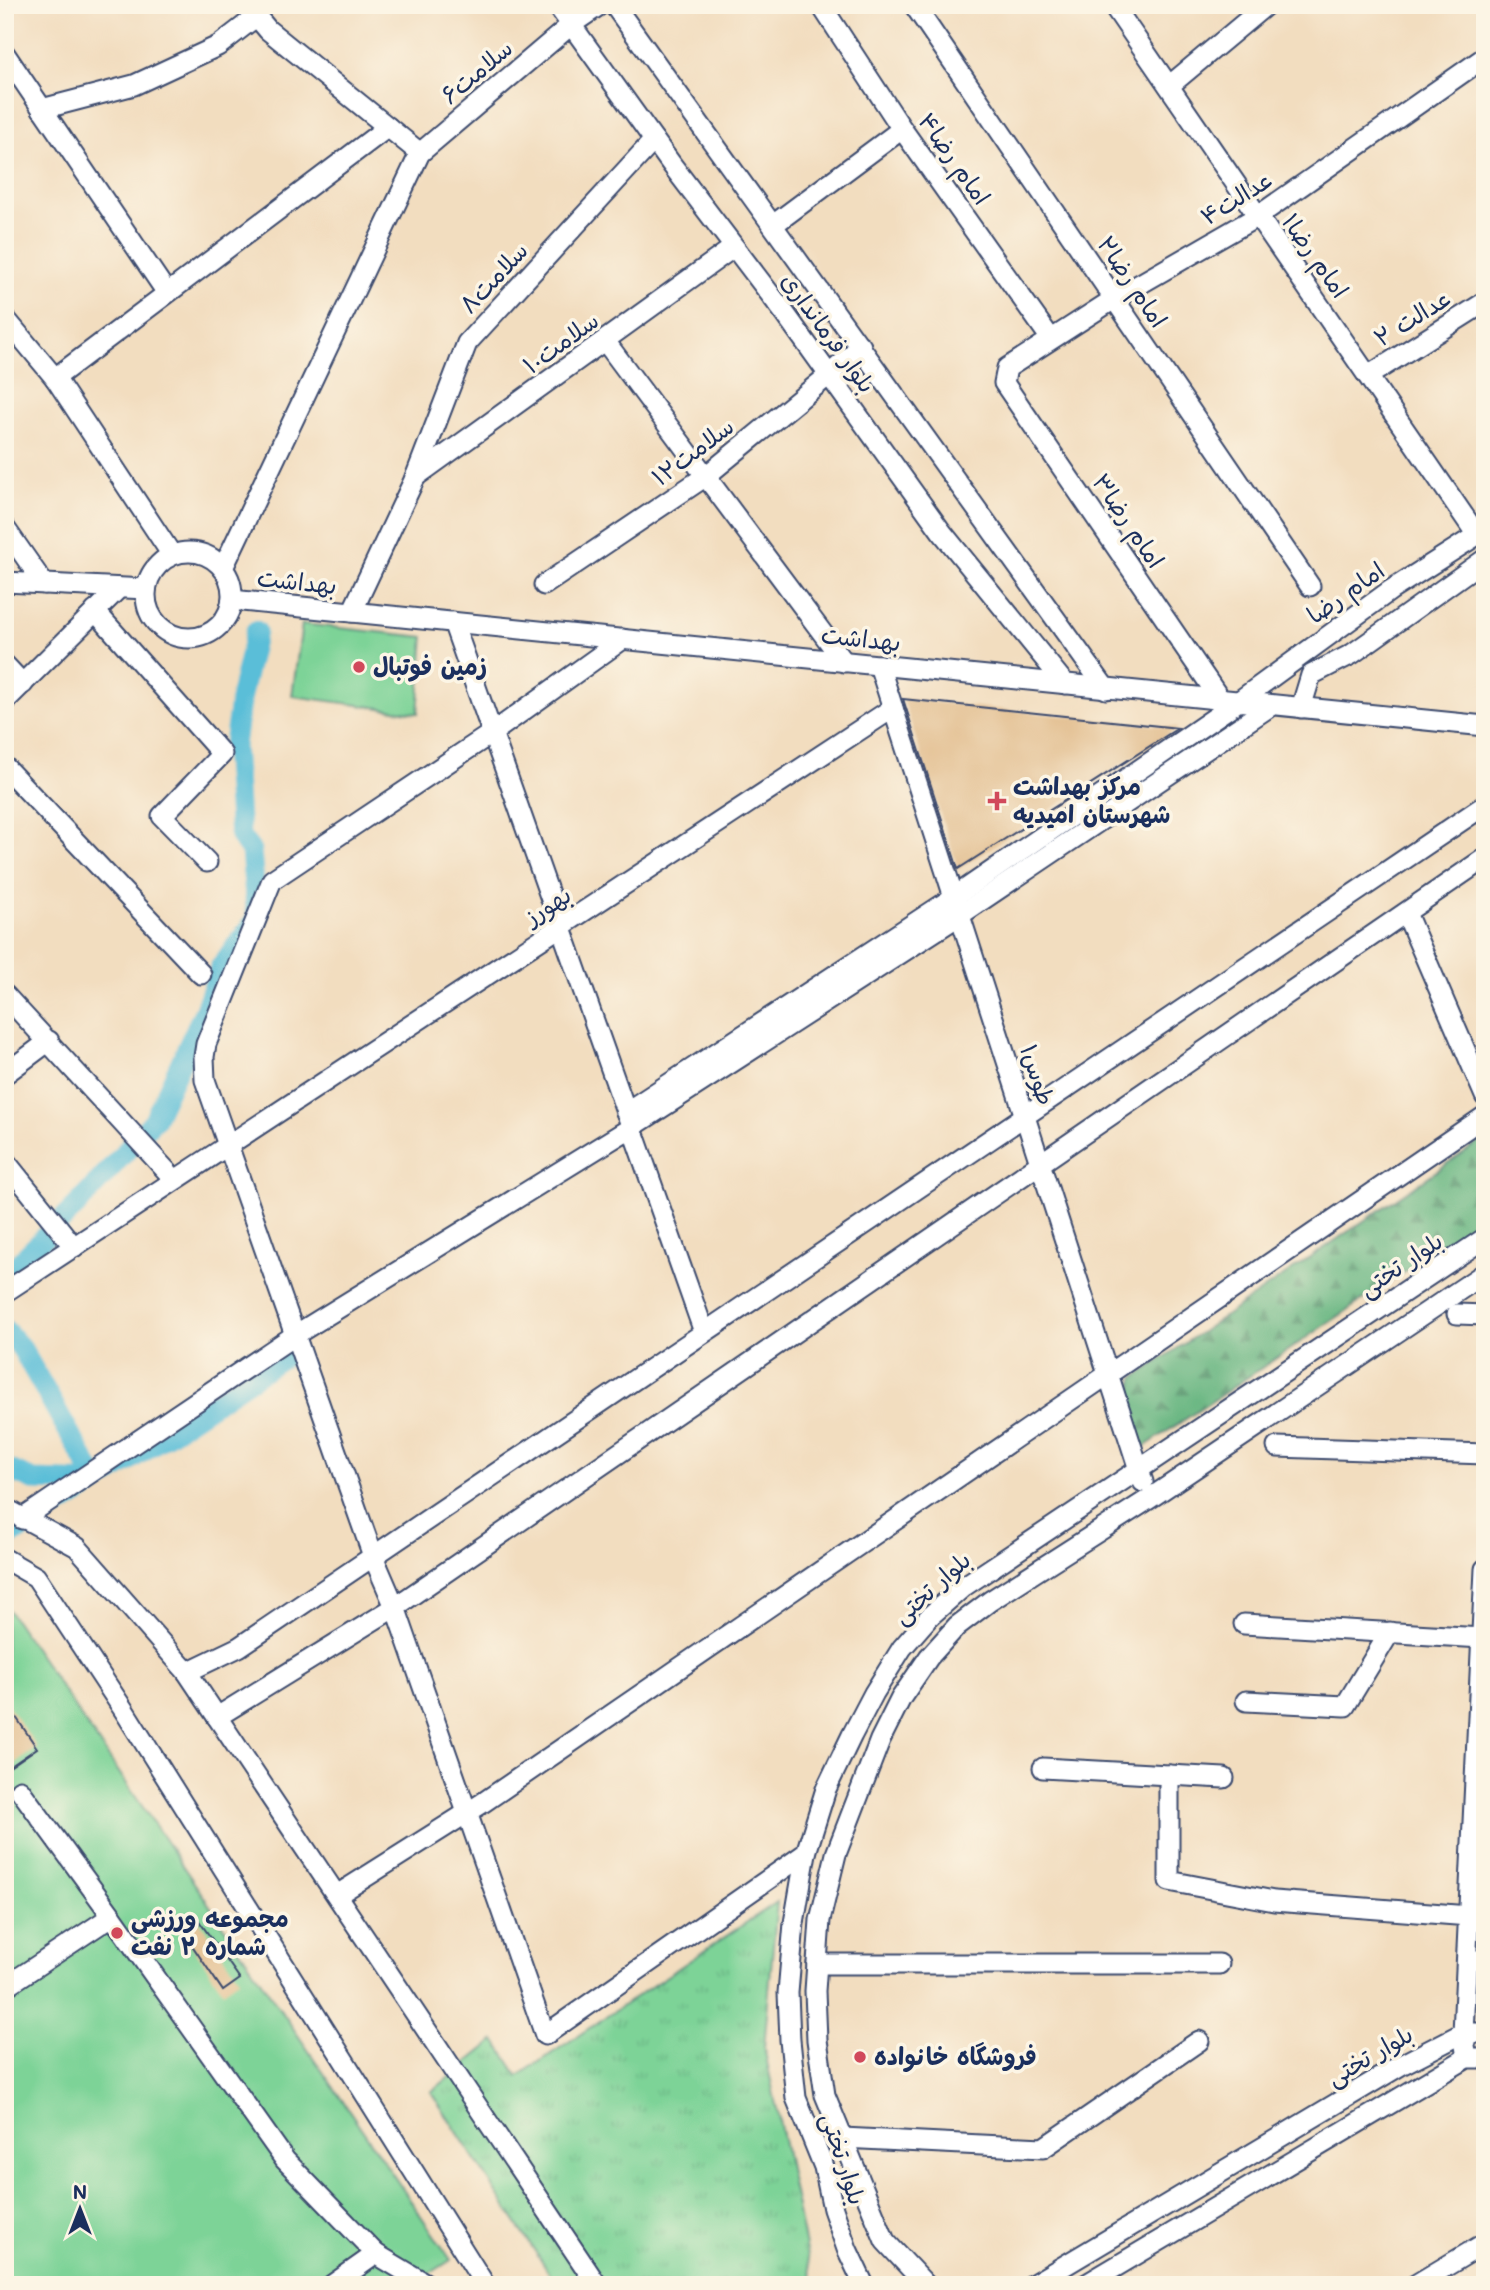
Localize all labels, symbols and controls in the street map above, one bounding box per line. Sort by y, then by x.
street label: سلامت۶ [434,32,518,110]
street label: امام رضا۴ [909,106,998,213]
street label: عدالت۴ [1194,162,1278,231]
street label: امام رضا۱ [1273,207,1357,306]
street label: امام رضا۲ [1088,229,1175,335]
street label: سلامت۸ [452,235,534,319]
street label: بلوار فرمانداری [774,266,883,399]
street label: عدالت ۲ [1368,281,1457,353]
street label: سلامت۱۰ [516,304,604,380]
street label: سلامت۱۲ [645,410,739,492]
street label: امام رضا۳ [1083,467,1172,576]
street label: امام رضا [1300,554,1392,633]
street label: بهداشت [256,561,339,600]
street label: بهداشت [820,618,903,657]
place label: زمین فوتبال [373,650,487,682]
marker: زمین فوتبال [351,659,367,675]
place label: مرکز بهداشت شهرستان امیدیه [1013,770,1170,829]
marker: مرکز بهداشت شهرستان امیدیه [987,791,1007,811]
street label: بهورز [516,878,578,934]
street label: طوس۱ [1013,1040,1063,1109]
street label: بلوار تختی [1352,1224,1449,1304]
street label: بلوار تختی [885,1544,977,1631]
place label: مجموعه ورزشی شماره ۲ نفت [131,1902,289,1961]
marker: مجموعه ورزشی شماره ۲ نفت [109,1925,125,1941]
street label: بلوار تختی [1320,2018,1419,2093]
place label: فروشگاه خانواده [874,2040,1037,2072]
marker: فروشگاه خانواده [852,2049,868,2065]
street label: بلوار تختی [814,2109,874,2209]
north arrow [46,2174,116,2244]
text: N [73,2179,87,2204]

